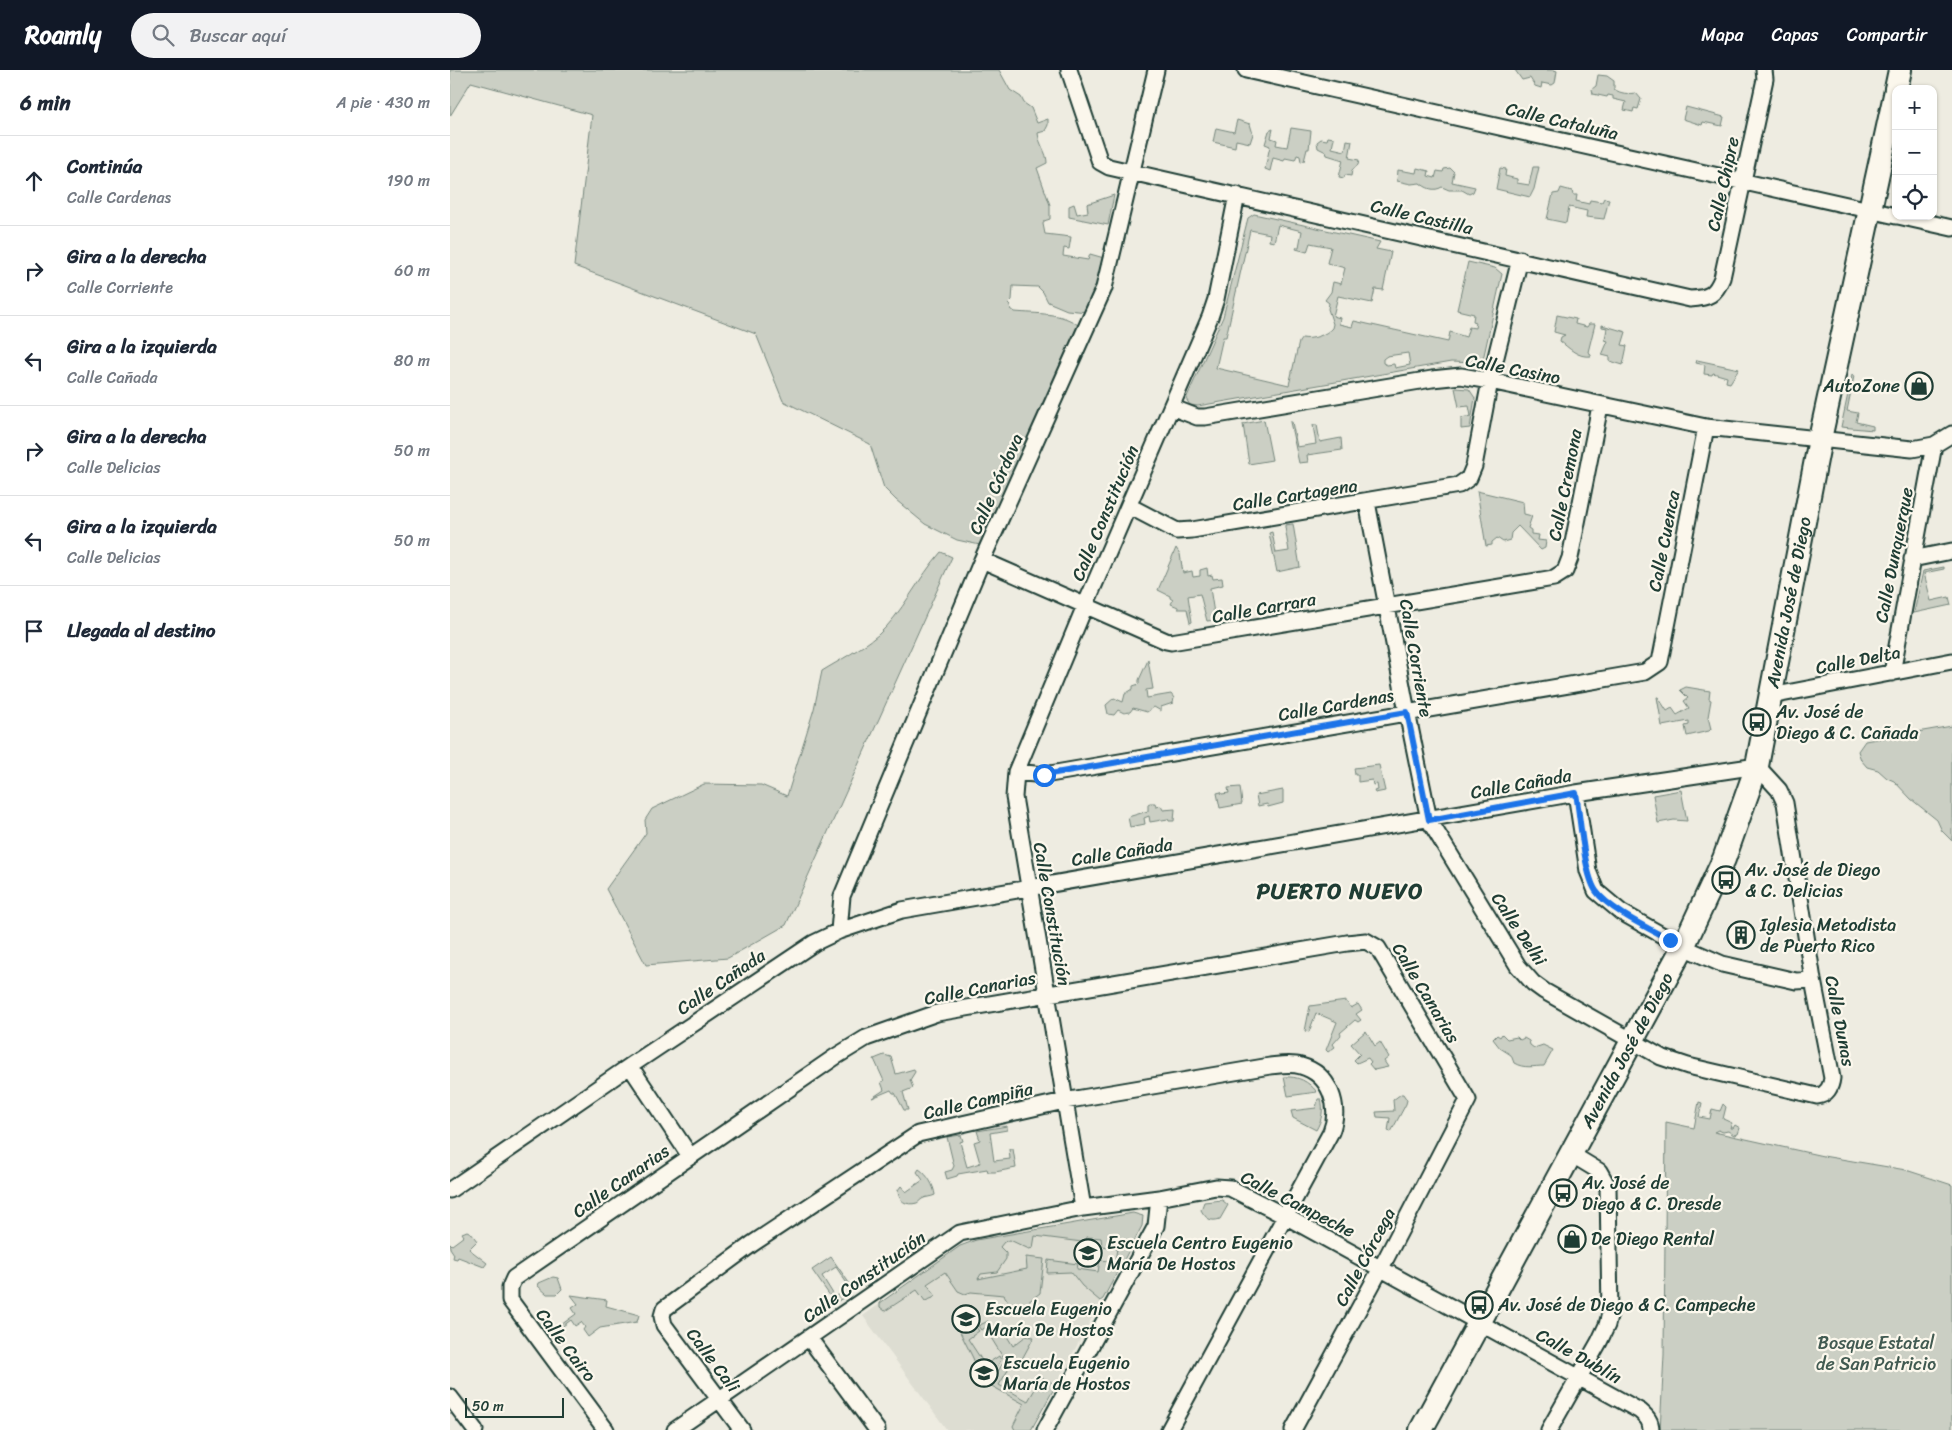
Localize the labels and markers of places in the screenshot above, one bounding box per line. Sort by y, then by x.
place label: AutoZone [1822,370,1900,402]
shop icon: AutoZone [1904,371,1934,401]
place label: Av. José de Diego & C. Cañada [1775,696,1919,749]
bus stop icon: Av. José de Diego & C. Cañada [1742,707,1772,737]
place label: Av. José de Diego & C. Delicias [1744,854,1880,907]
bus stop icon: Av. José de Diego & C. Delicias [1711,865,1741,895]
place label: Iglesia Metodista de Puerto Rico [1759,909,1896,962]
building icon: Iglesia Metodista de Puerto Rico [1726,920,1756,950]
place label: Av. José de Diego & C. Dresde [1581,1167,1722,1220]
bus stop icon: Av. José de Diego & C. Dresde [1548,1178,1578,1208]
place label: De Diego Rental [1591,1223,1715,1255]
shop icon: De Diego Rental [1557,1224,1587,1254]
place label: Escuela Centro Eugenio María De Hostos [1107,1227,1293,1280]
school or university icon: Escuela Centro Eugenio María De Hostos [1073,1238,1103,1268]
place label: Av. José de Diego & C. Campeche [1497,1289,1756,1321]
bus stop icon: Av. José de Diego & C. Campeche [1464,1290,1494,1320]
place label: Escuela Eugenio María De Hostos [985,1293,1114,1346]
school or university icon: Escuela Eugenio María De Hostos [951,1304,981,1334]
place label: Escuela Eugenio María de Hostos [1003,1347,1131,1400]
school or university icon: Escuela Eugenio María de Hostos [969,1358,999,1388]

